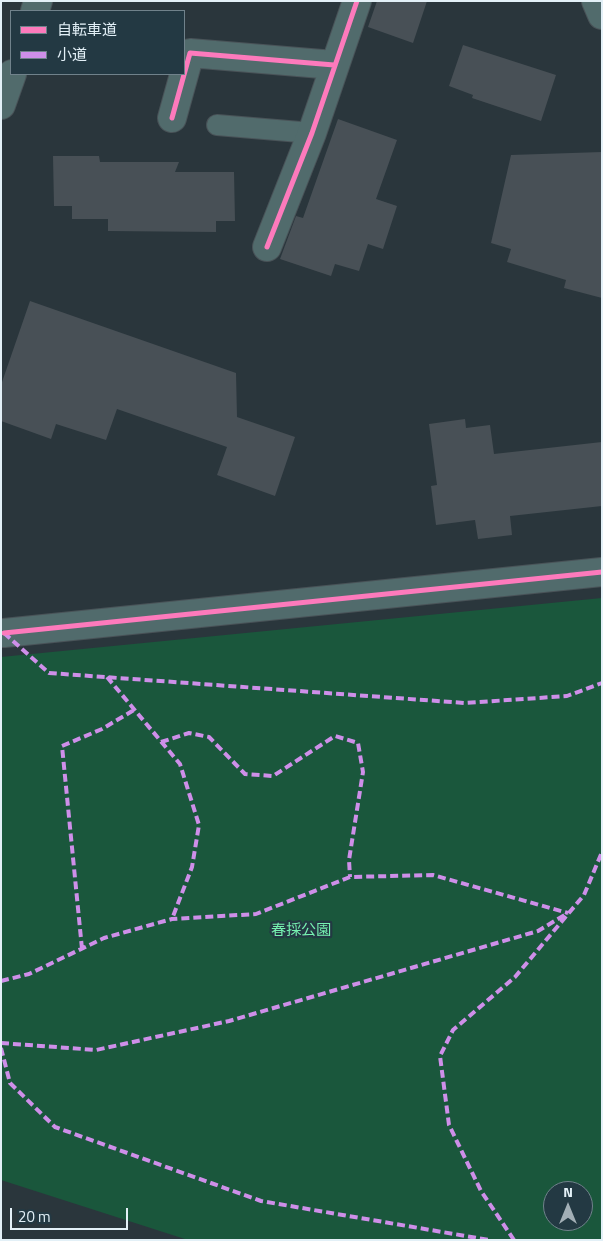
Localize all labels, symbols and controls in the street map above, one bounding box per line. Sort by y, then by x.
legend [10,10,185,75]
text: 自転車道 [57,18,117,41]
text: 小道 [57,43,87,66]
park label: 春採公園 [271,922,331,940]
north arrow [543,1181,593,1231]
text: N [563,1181,573,1202]
scale bar [12,1198,130,1230]
text: 20 m [18,1205,51,1228]

